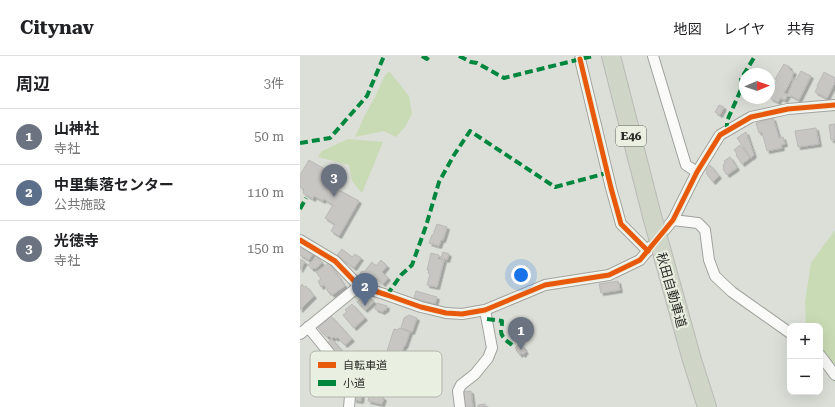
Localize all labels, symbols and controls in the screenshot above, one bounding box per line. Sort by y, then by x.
text: Citynav [20,16,94,39]
text: 地図 [673,21,701,37]
text: レイヤ [723,21,765,37]
text: 共有 [787,21,815,37]
north arrow [739,68,775,104]
text: 周辺 [16,74,50,94]
text: 3件 [264,76,284,91]
text: 山神社 [54,120,99,138]
road number: E46 [616,126,646,146]
text: 1 [25,129,33,144]
text: 50 m [254,129,284,144]
text: 寺社 [54,141,80,156]
pin: 3 [321,164,347,197]
text: 中里集落センター [54,176,174,194]
text: 2 [25,185,33,200]
text: 110 m [247,185,284,200]
text: 公共施設 [54,197,106,212]
text: 光徳寺 [54,232,99,250]
text: 3 [25,241,33,256]
text: 150 m [247,241,284,256]
street label: 秋田自動車道 [654,251,689,330]
text: 寺社 [54,253,80,268]
your location [511,265,531,285]
pin: 2 [352,273,378,306]
pin: 1 [508,317,534,350]
map controls [787,323,823,395]
button: + [787,323,823,359]
legend [310,351,442,397]
text: 自転車道 [343,359,387,372]
button: − [787,359,823,395]
text: 小道 [343,377,365,390]

